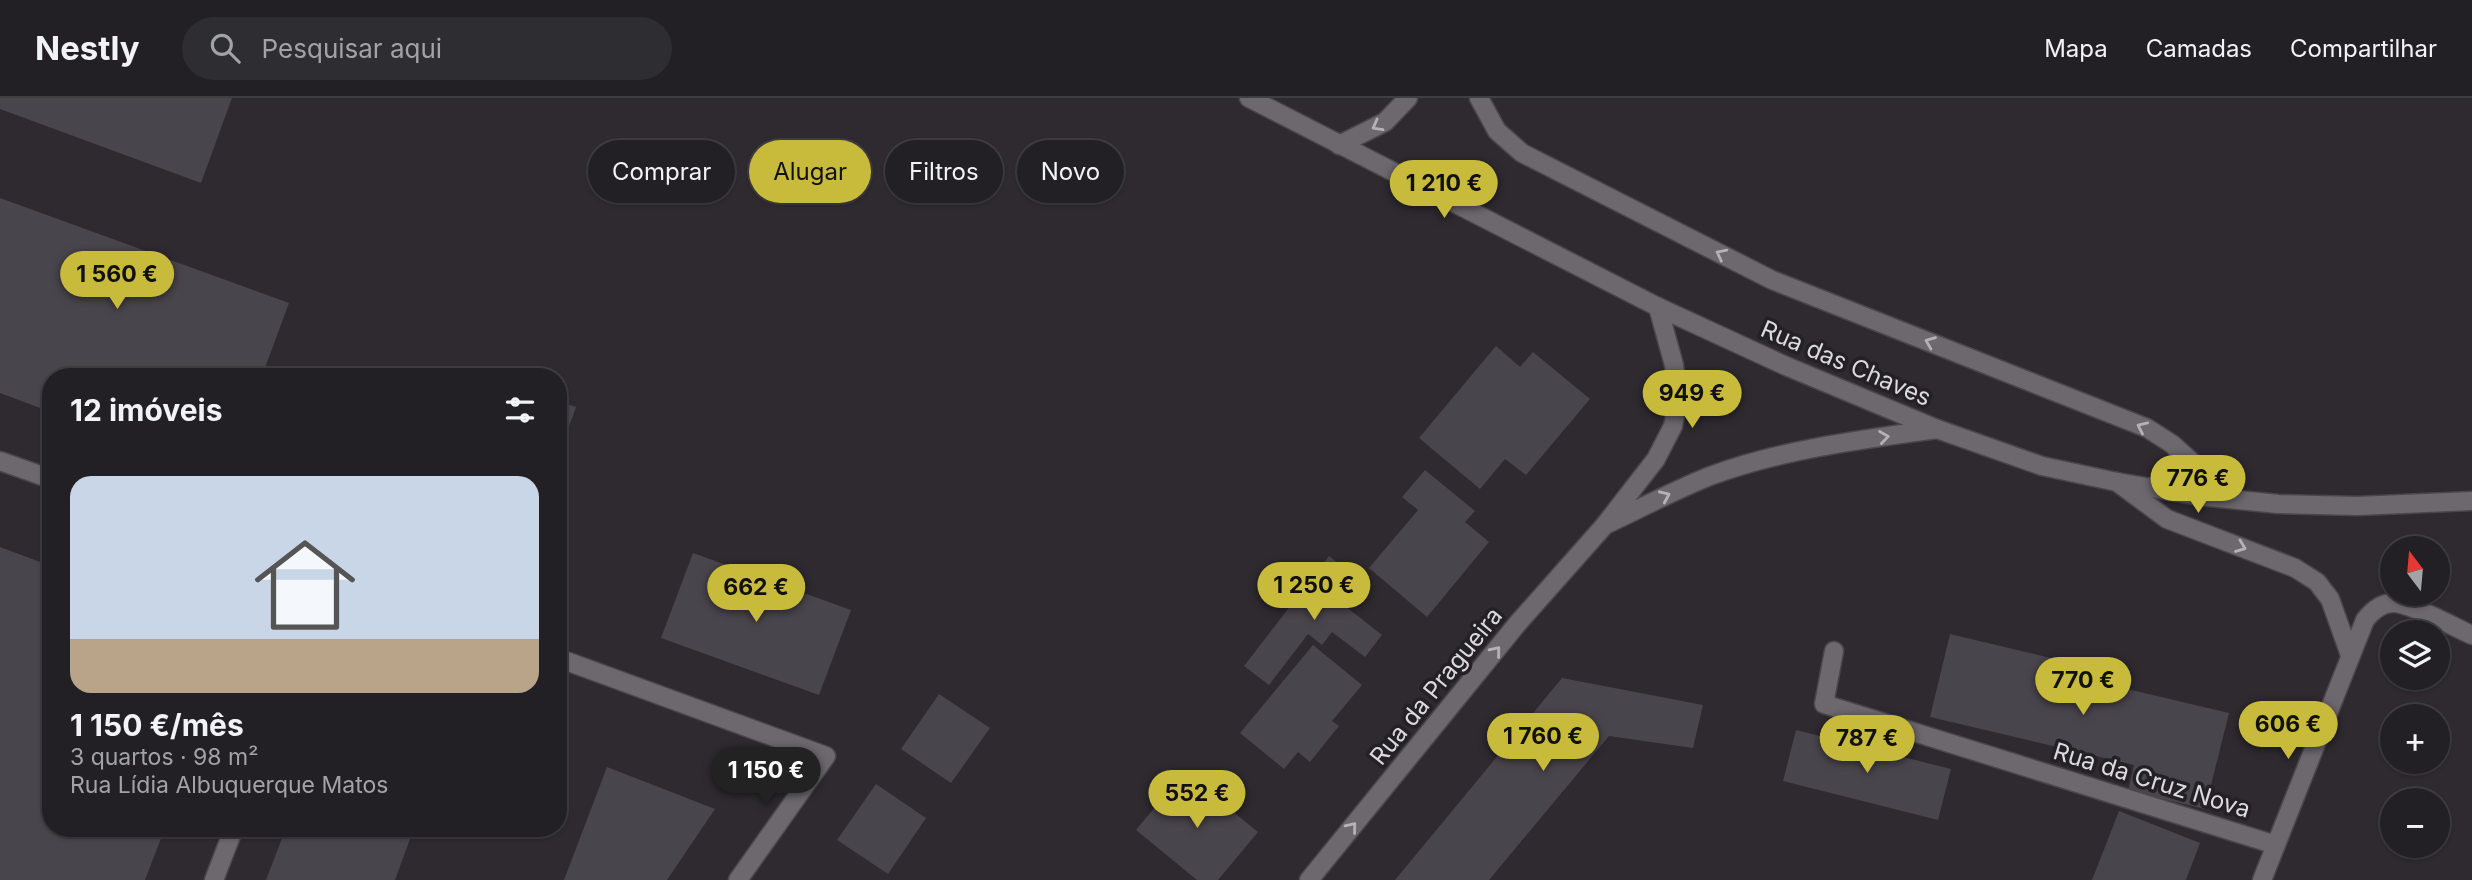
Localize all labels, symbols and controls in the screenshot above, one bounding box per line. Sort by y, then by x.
search box [182,17,672,80]
text: Nestly [35,28,140,68]
icon: search [206,29,244,67]
text: Pesquisar aqui [262,33,442,64]
text: Mapa [2044,34,2108,63]
text: Camadas [2146,34,2252,63]
text: Compartilhar [2290,34,2437,63]
one-way arrow [1372,118,1384,131]
chip: Comprar [588,140,735,203]
chip: Alugar [749,140,871,203]
chip: Filtros [885,140,1003,203]
chip: Novo [1017,140,1124,203]
pin: 1 210 € [1379,160,1509,220]
text: 1 210 € [1406,169,1482,197]
one-way arrow [1716,249,1728,263]
pin: 1 560 € [52,252,182,311]
text: 1 560 € [76,260,158,288]
street label: Rua das Chaves [1757,314,1935,412]
one-way arrow [1925,337,1937,351]
pin: 949 € [1643,370,1741,430]
text: 949 € [1659,379,1725,407]
icon: filters [501,391,539,429]
text: 12 imóveis [70,392,223,428]
one-way arrow [2137,421,2149,435]
one-way arrow [1878,430,1890,445]
pin: 776 € [2149,456,2247,515]
text: 776 € [2167,464,2229,492]
one-way arrow [1658,490,1670,504]
icon: home [242,522,368,648]
north arrow [2380,536,2450,606]
map controls [2380,536,2450,858]
one-way arrow [2235,539,2247,553]
pin: 1 250 € [1249,562,1379,622]
pin: 662 € [707,564,805,624]
text: 1 250 € [1273,571,1355,599]
text: 662 € [723,573,789,601]
street label: Rua da Pragueira [1364,602,1508,770]
button: layers [2380,620,2450,690]
one-way arrow [1487,646,1500,658]
pin: 770 € [2034,658,2132,717]
text: 770 € [2051,666,2115,694]
pin: 606 € [2239,702,2337,761]
button: + [2380,704,2450,774]
text: 1 150 €/mês [70,707,244,743]
text: 606 € [2255,710,2321,738]
pin: 1 760 € [1478,714,1608,773]
pin: 787 € [1818,716,1916,775]
text: 1 760 € [1503,722,1583,750]
text: 787 € [1836,724,1898,752]
street label: Rua da Cruz Nova [2050,736,2254,824]
text: 3 quartos · 98 m² [70,743,258,771]
pin: 1 150 € [701,748,831,807]
text: 1 150 € [728,756,804,784]
pin: 552 € [1148,770,1246,830]
text: Rua Lídia Albuquerque Matos [70,771,388,799]
text: 552 € [1164,779,1230,807]
button: − [2380,788,2450,858]
one-way arrow [1344,823,1356,836]

